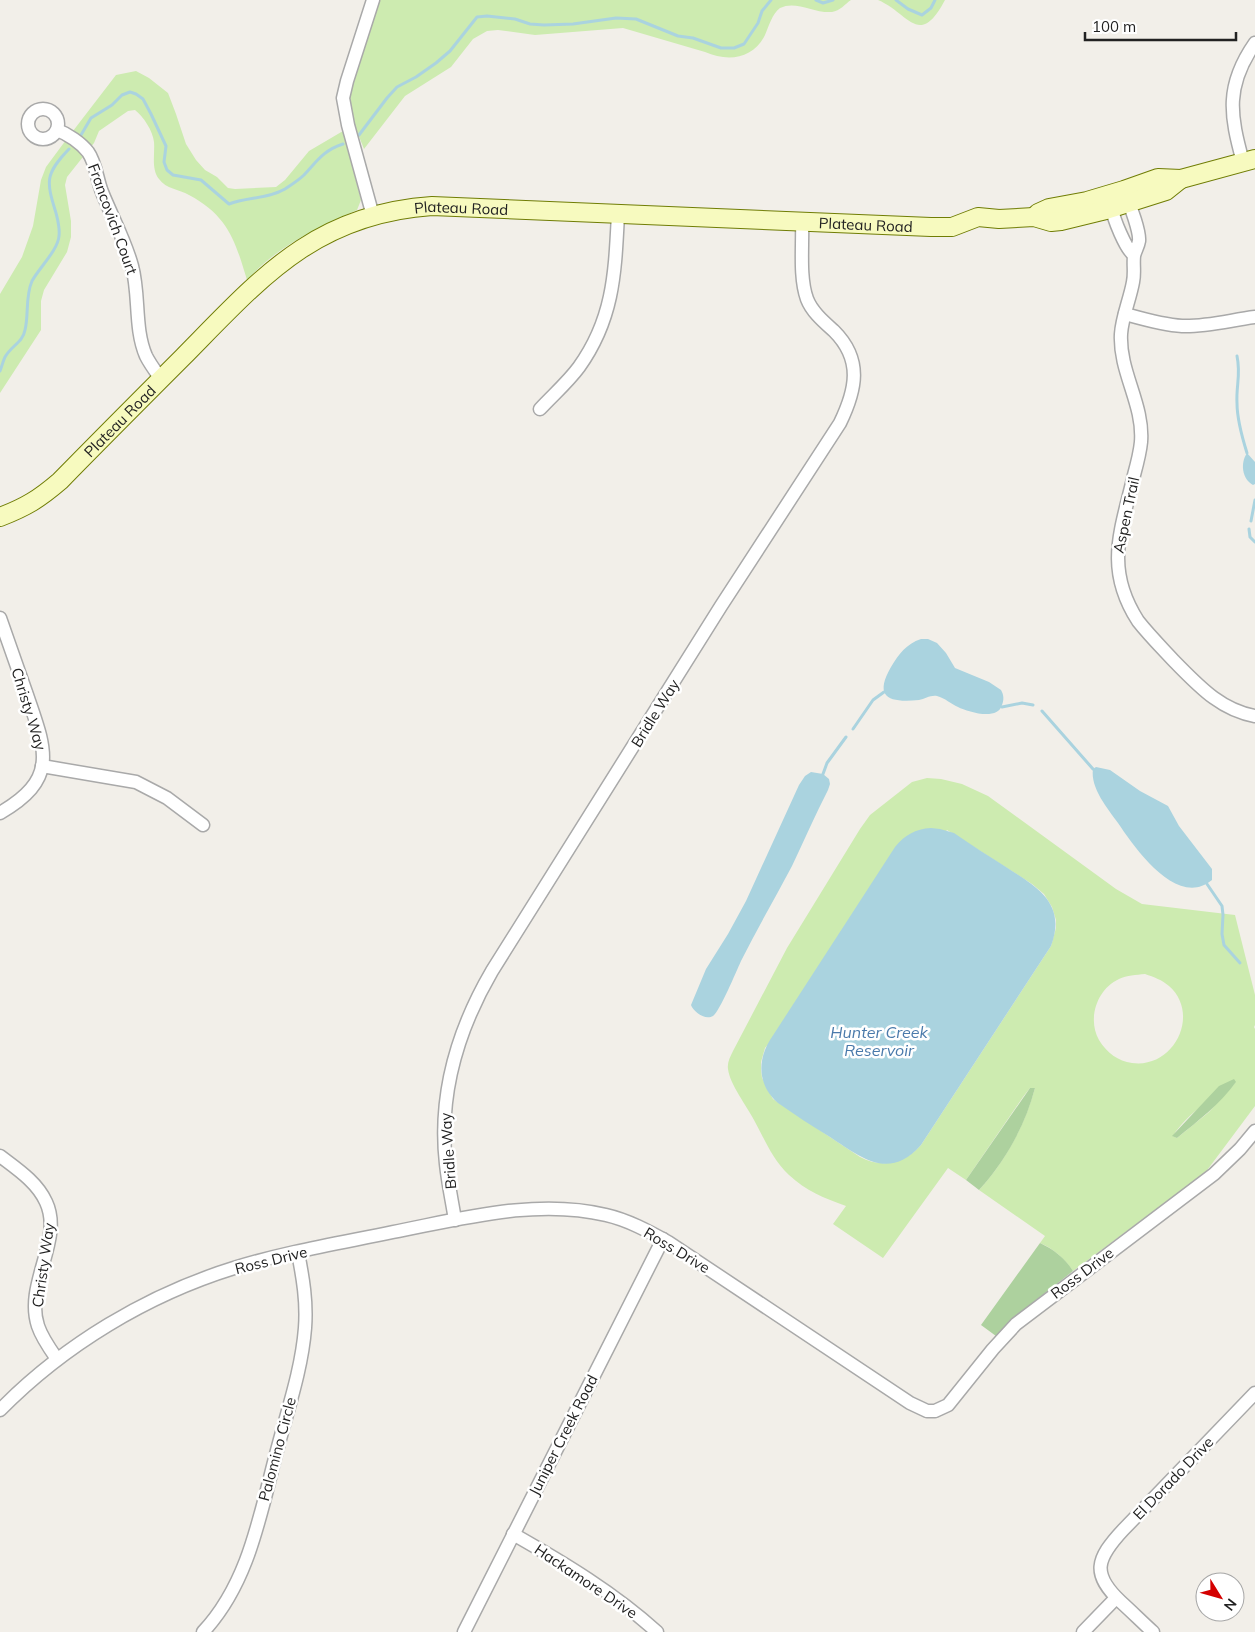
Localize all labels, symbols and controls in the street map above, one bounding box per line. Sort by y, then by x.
scale bar [1085,10,1236,42]
text: 100 m [1092,17,1136,36]
street label: Francovich Court [84,161,142,277]
street label: Plateau Road [413,196,509,219]
street label: Plateau Road [818,213,913,236]
street label: Plateau Road [80,381,159,461]
street label: Aspen Trail [1109,475,1143,555]
street label: Christy Way [7,665,51,753]
street label: Bridle Way [627,675,683,751]
water label: Hunter Creek Reservoir [830,1022,928,1060]
street label: Bridle Way [436,1112,460,1190]
street label: Christy Way [28,1221,58,1309]
street label: Ross Drive [640,1223,714,1277]
street label: Ross Drive [233,1242,309,1278]
street label: Ross Drive [1047,1243,1117,1303]
street label: Juniper Creek Road [524,1372,602,1498]
street label: Palomino Circle [254,1395,300,1503]
street label: El Dorado Drive [1129,1432,1217,1524]
street label: Hackamore Drive [531,1540,641,1622]
north arrow [1195,1572,1245,1622]
text: N [1220,1595,1241,1614]

